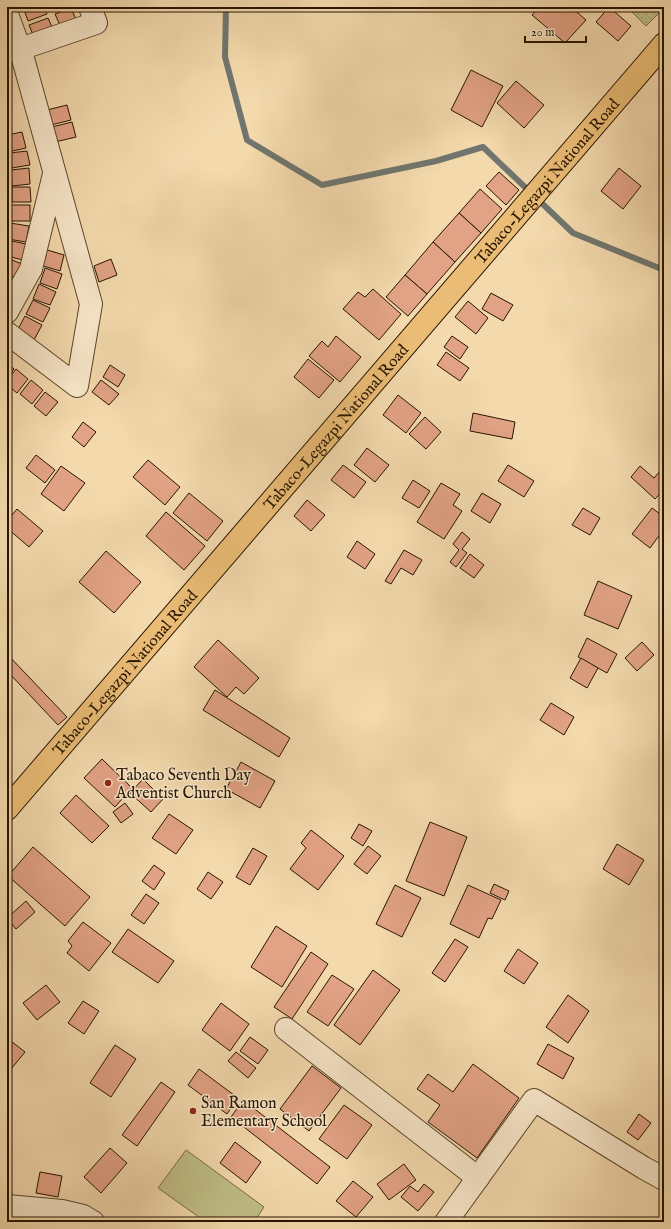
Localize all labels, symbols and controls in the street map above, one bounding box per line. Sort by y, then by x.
scale bar [525,18,586,44]
text: 20 m [531,25,554,40]
street label: Tabaco-Legazpi National Road [471,95,625,269]
street label: Tabaco-Legazpi National Road [260,341,414,515]
street label: Tabaco-Legazpi National Road [49,586,203,761]
place label: Tabaco Seventh Day Adventist Church [115,766,251,804]
marker: Tabaco Seventh Day Adventist Church [103,778,113,788]
place label: San Ramon Elementary School [201,1094,327,1132]
marker: San Ramon Elementary School [188,1106,198,1116]

